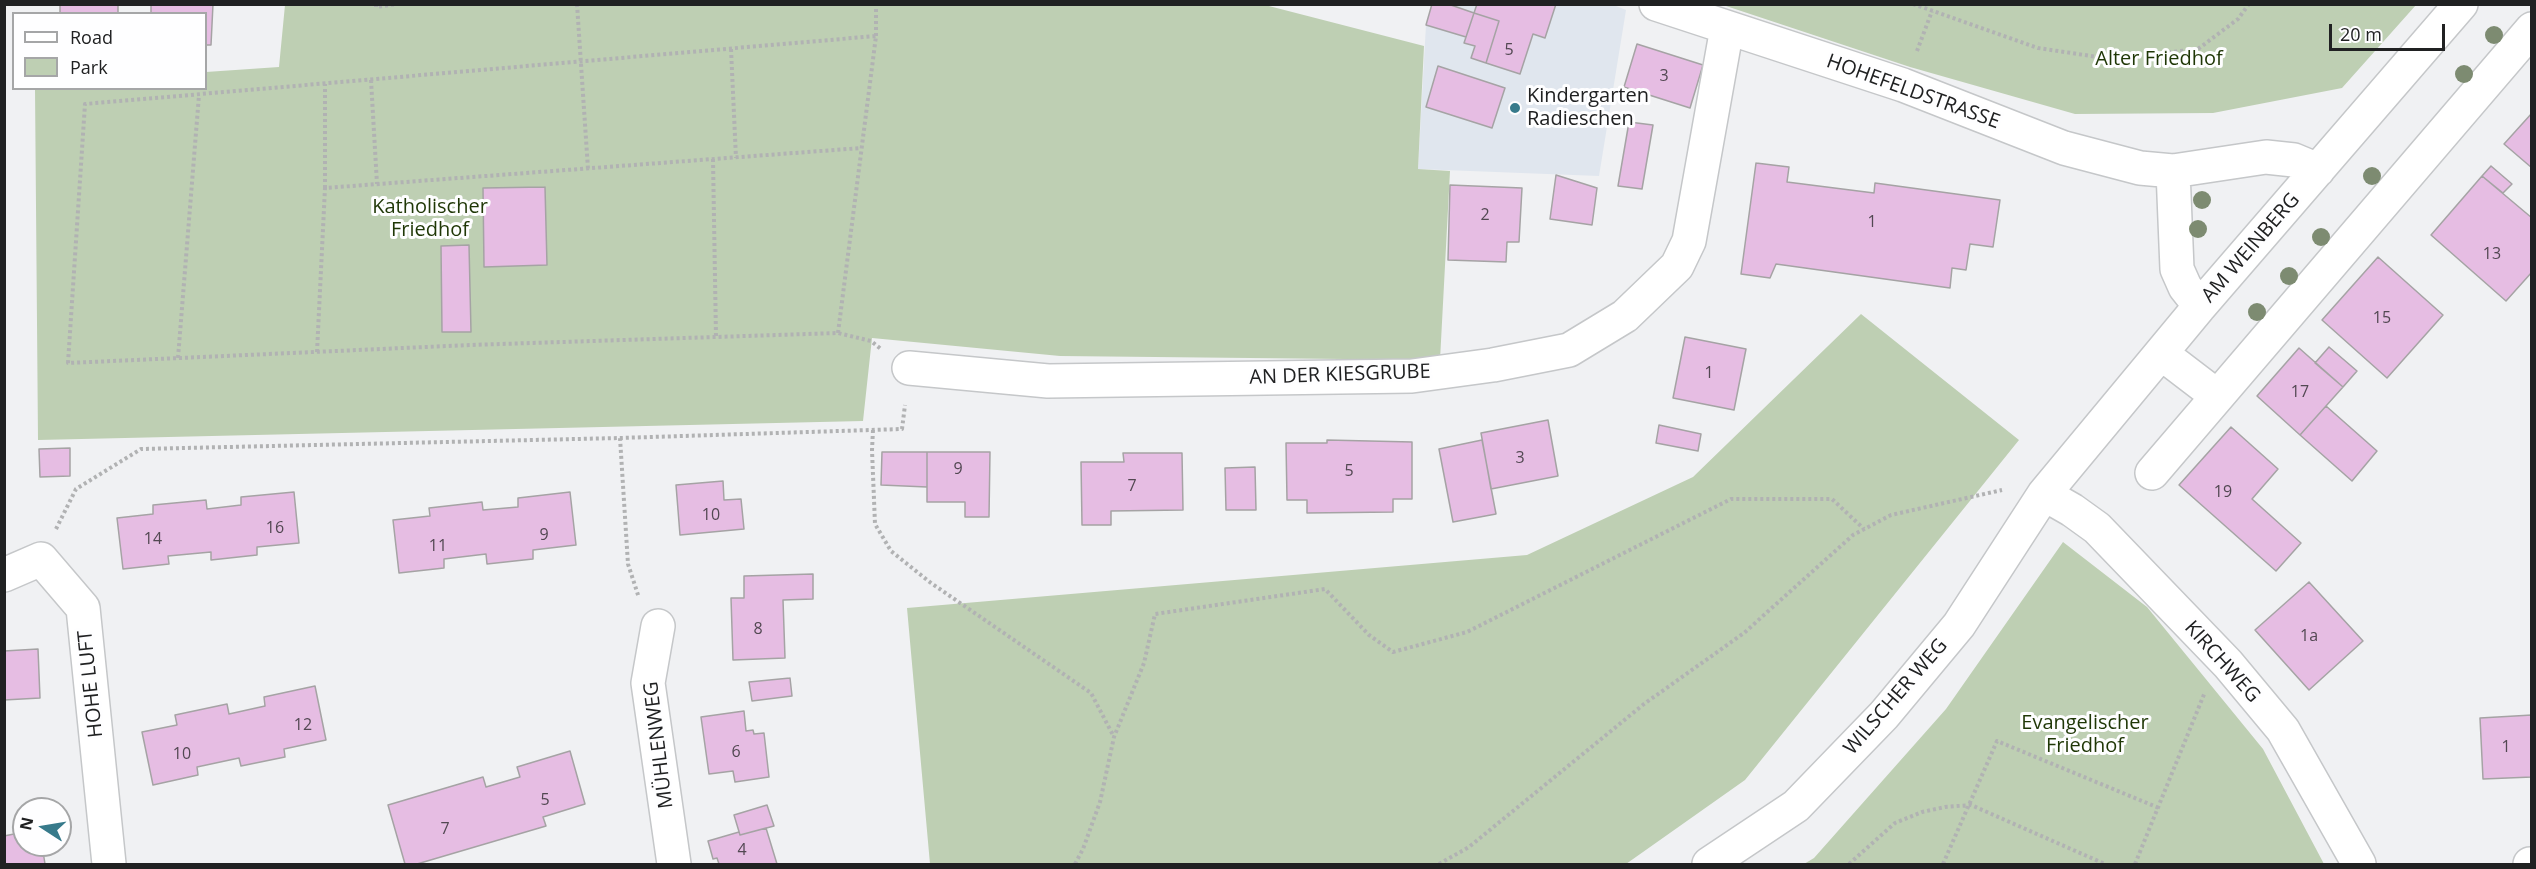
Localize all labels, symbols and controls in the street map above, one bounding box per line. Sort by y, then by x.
legend [12,12,207,90]
scale bar [2332,12,2448,50]
text: 20 m [2340,22,2382,46]
text: Road [70,25,113,49]
house number: 5 [1504,40,1514,60]
park label: Alter Friedhof [2095,47,2223,71]
street label: HOHEFELDSTRASSE [1823,50,2003,134]
text: Park [70,55,108,79]
house number: 3 [1659,66,1669,86]
place label: Kindergarten Radieschen [1527,84,1649,131]
marker: Kindergarten Radieschen [1508,101,1522,115]
street label: AM WEINBERG [2197,188,2305,308]
park label: Katholischer Friedhof [372,195,488,242]
house number: 2 [1480,205,1490,225]
house number: 1 [1867,212,1877,232]
house number: 13 [2483,244,2501,264]
house number: 15 [2373,308,2391,328]
street label: AN DER KIESGRUBE [1249,360,1431,390]
house number: 1 [1704,363,1714,383]
house number: 17 [2291,382,2309,402]
house number: 3 [1515,448,1525,468]
house number: 9 [953,459,963,479]
house number: 5 [1344,461,1354,481]
house number: 7 [1127,476,1137,496]
house number: 19 [2214,482,2232,502]
house number: 10 [702,505,720,525]
house number: 16 [266,518,284,538]
house number: 9 [539,525,549,545]
house number: 14 [144,529,162,549]
house number: 11 [429,536,447,556]
street label: KIRCHWEG [2179,616,2265,708]
house number: 8 [753,619,763,639]
house number: 1a [2300,626,2318,646]
street label: HOHE LUFT [73,629,109,739]
street label: WILSCHER WEG [1839,634,1953,760]
street label: MÜHLENWEG [639,680,679,810]
park label: Evangelischer Friedhof [2021,711,2149,758]
house number: 12 [294,715,312,735]
house number: 1 [2501,737,2511,757]
house number: 6 [731,742,741,762]
house number: 10 [173,744,191,764]
house number: 5 [540,790,550,810]
north arrow [12,797,72,857]
text: N [14,815,38,832]
house number: 7 [440,819,450,839]
house number: 4 [737,840,747,860]

